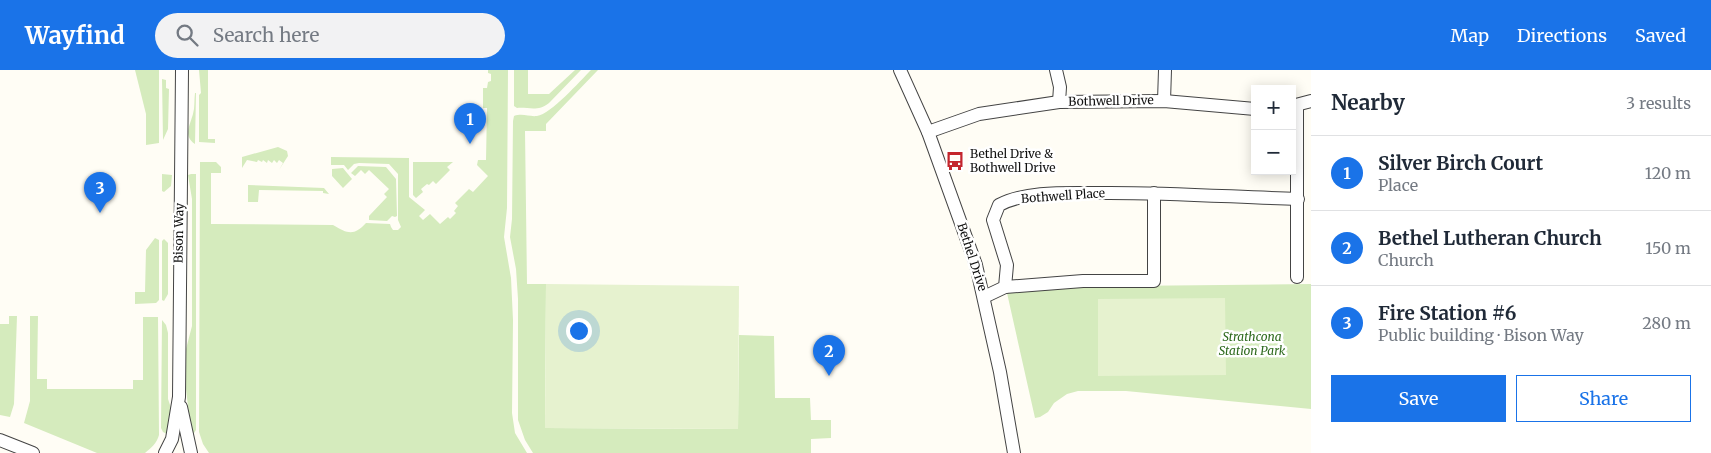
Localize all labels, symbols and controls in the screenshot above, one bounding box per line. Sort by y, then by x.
search box [155,13,505,58]
text: Wayfind [25,20,125,51]
icon: search [173,21,201,49]
text: Search here [213,23,319,47]
text: Map [1451,24,1489,47]
text: Directions [1517,24,1607,47]
text: Saved [1635,24,1686,47]
map controls [1251,85,1296,175]
button: + [1251,85,1296,130]
text: Nearby [1331,89,1405,116]
street label: Bothwell Drive [1068,92,1154,109]
text: 3 results [1626,93,1691,113]
pin: 1 [454,103,486,144]
button: − [1251,130,1296,175]
place label: Bethel Drive & Bothwell Drive [970,146,1055,175]
bus stop icon: Bethel Drive & Bothwell Drive [944,150,966,172]
text: Silver Birch Court [1378,151,1543,175]
text: 1 [1343,163,1351,183]
text: 120 m [1645,163,1691,183]
pin: 3 [84,172,116,213]
text: Place [1378,175,1418,195]
street label: Bothwell Place [1020,185,1106,206]
street label: Bison Way [170,203,187,263]
street label: Bethel Drive [954,221,991,293]
text: Bethel Lutheran Church [1378,226,1602,250]
text: 2 [1342,238,1352,258]
text: 150 m [1645,238,1691,258]
text: Church [1378,250,1434,270]
text: Fire Station #6 [1378,301,1516,325]
text: 3 [1342,313,1352,333]
text: 280 m [1642,313,1691,333]
your location [566,318,592,344]
text: Public building · Bison Way [1378,325,1584,345]
park label: Strathcona Station Park [1219,329,1286,358]
pin: 2 [813,335,845,376]
button: Save [1331,375,1506,422]
button: Share [1516,375,1691,422]

